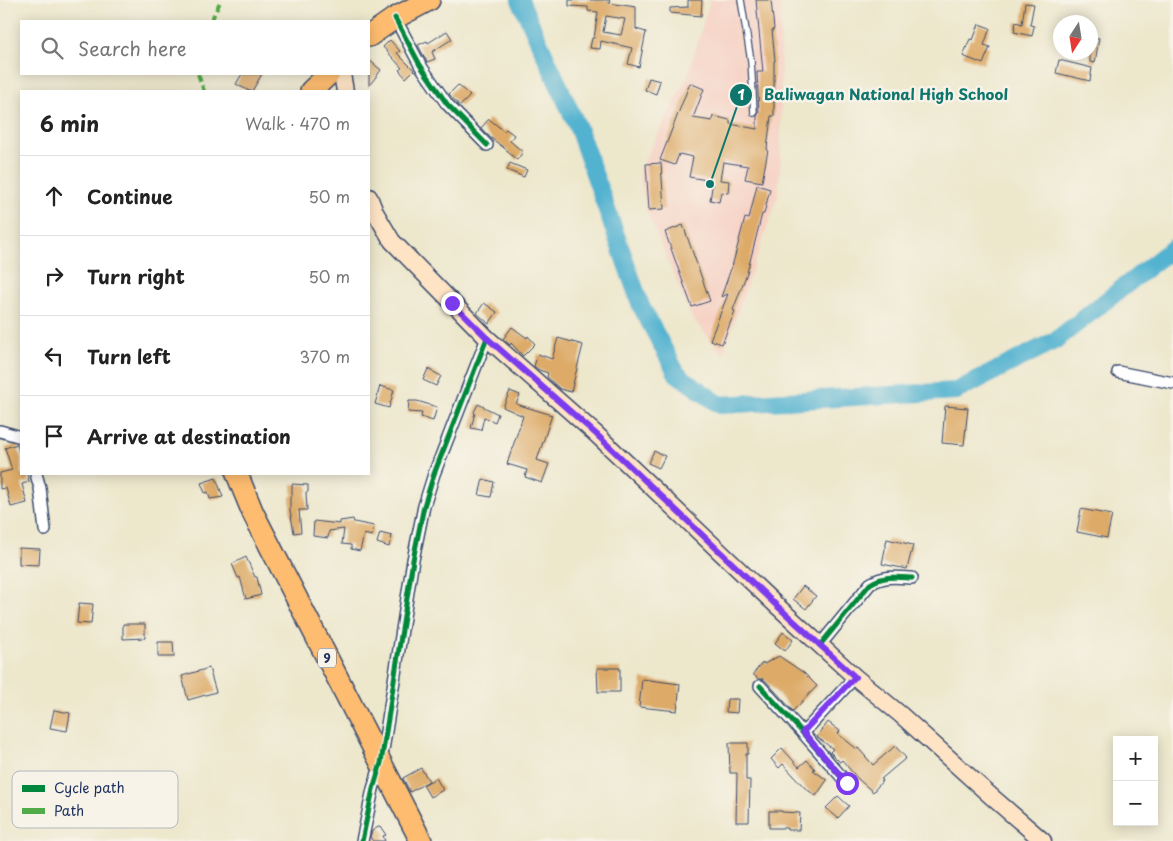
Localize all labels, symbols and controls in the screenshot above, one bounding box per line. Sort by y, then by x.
north arrow [1053,15,1098,60]
search box [20,20,370,75]
icon: search [38,34,66,62]
text: Search here [78,34,187,62]
callout: Baliwagan National High School [728,80,1018,110]
text: 1 [737,82,745,105]
text: Baliwagan National High School [764,82,1008,105]
text: 6 min [40,107,99,139]
text: Walk · 470 m [245,111,350,135]
icon: ahead [40,182,68,210]
text: Continue [87,182,173,210]
text: 50 m [309,184,350,208]
icon: right [40,262,68,290]
text: Turn right [87,262,185,290]
text: 50 m [309,264,350,288]
route end [441,292,464,315]
icon: left [40,342,68,370]
text: Turn left [87,342,171,370]
text: 370 m [300,344,350,368]
icon: arrive [40,422,68,450]
text: Arrive at destination [87,422,291,450]
road number: 9 [318,648,336,668]
map controls [1113,736,1158,826]
button: + [1113,736,1158,781]
legend [12,771,178,828]
route start [836,772,859,795]
text: Cycle path [54,777,125,798]
button: − [1113,781,1158,826]
text: Path [54,800,84,821]

